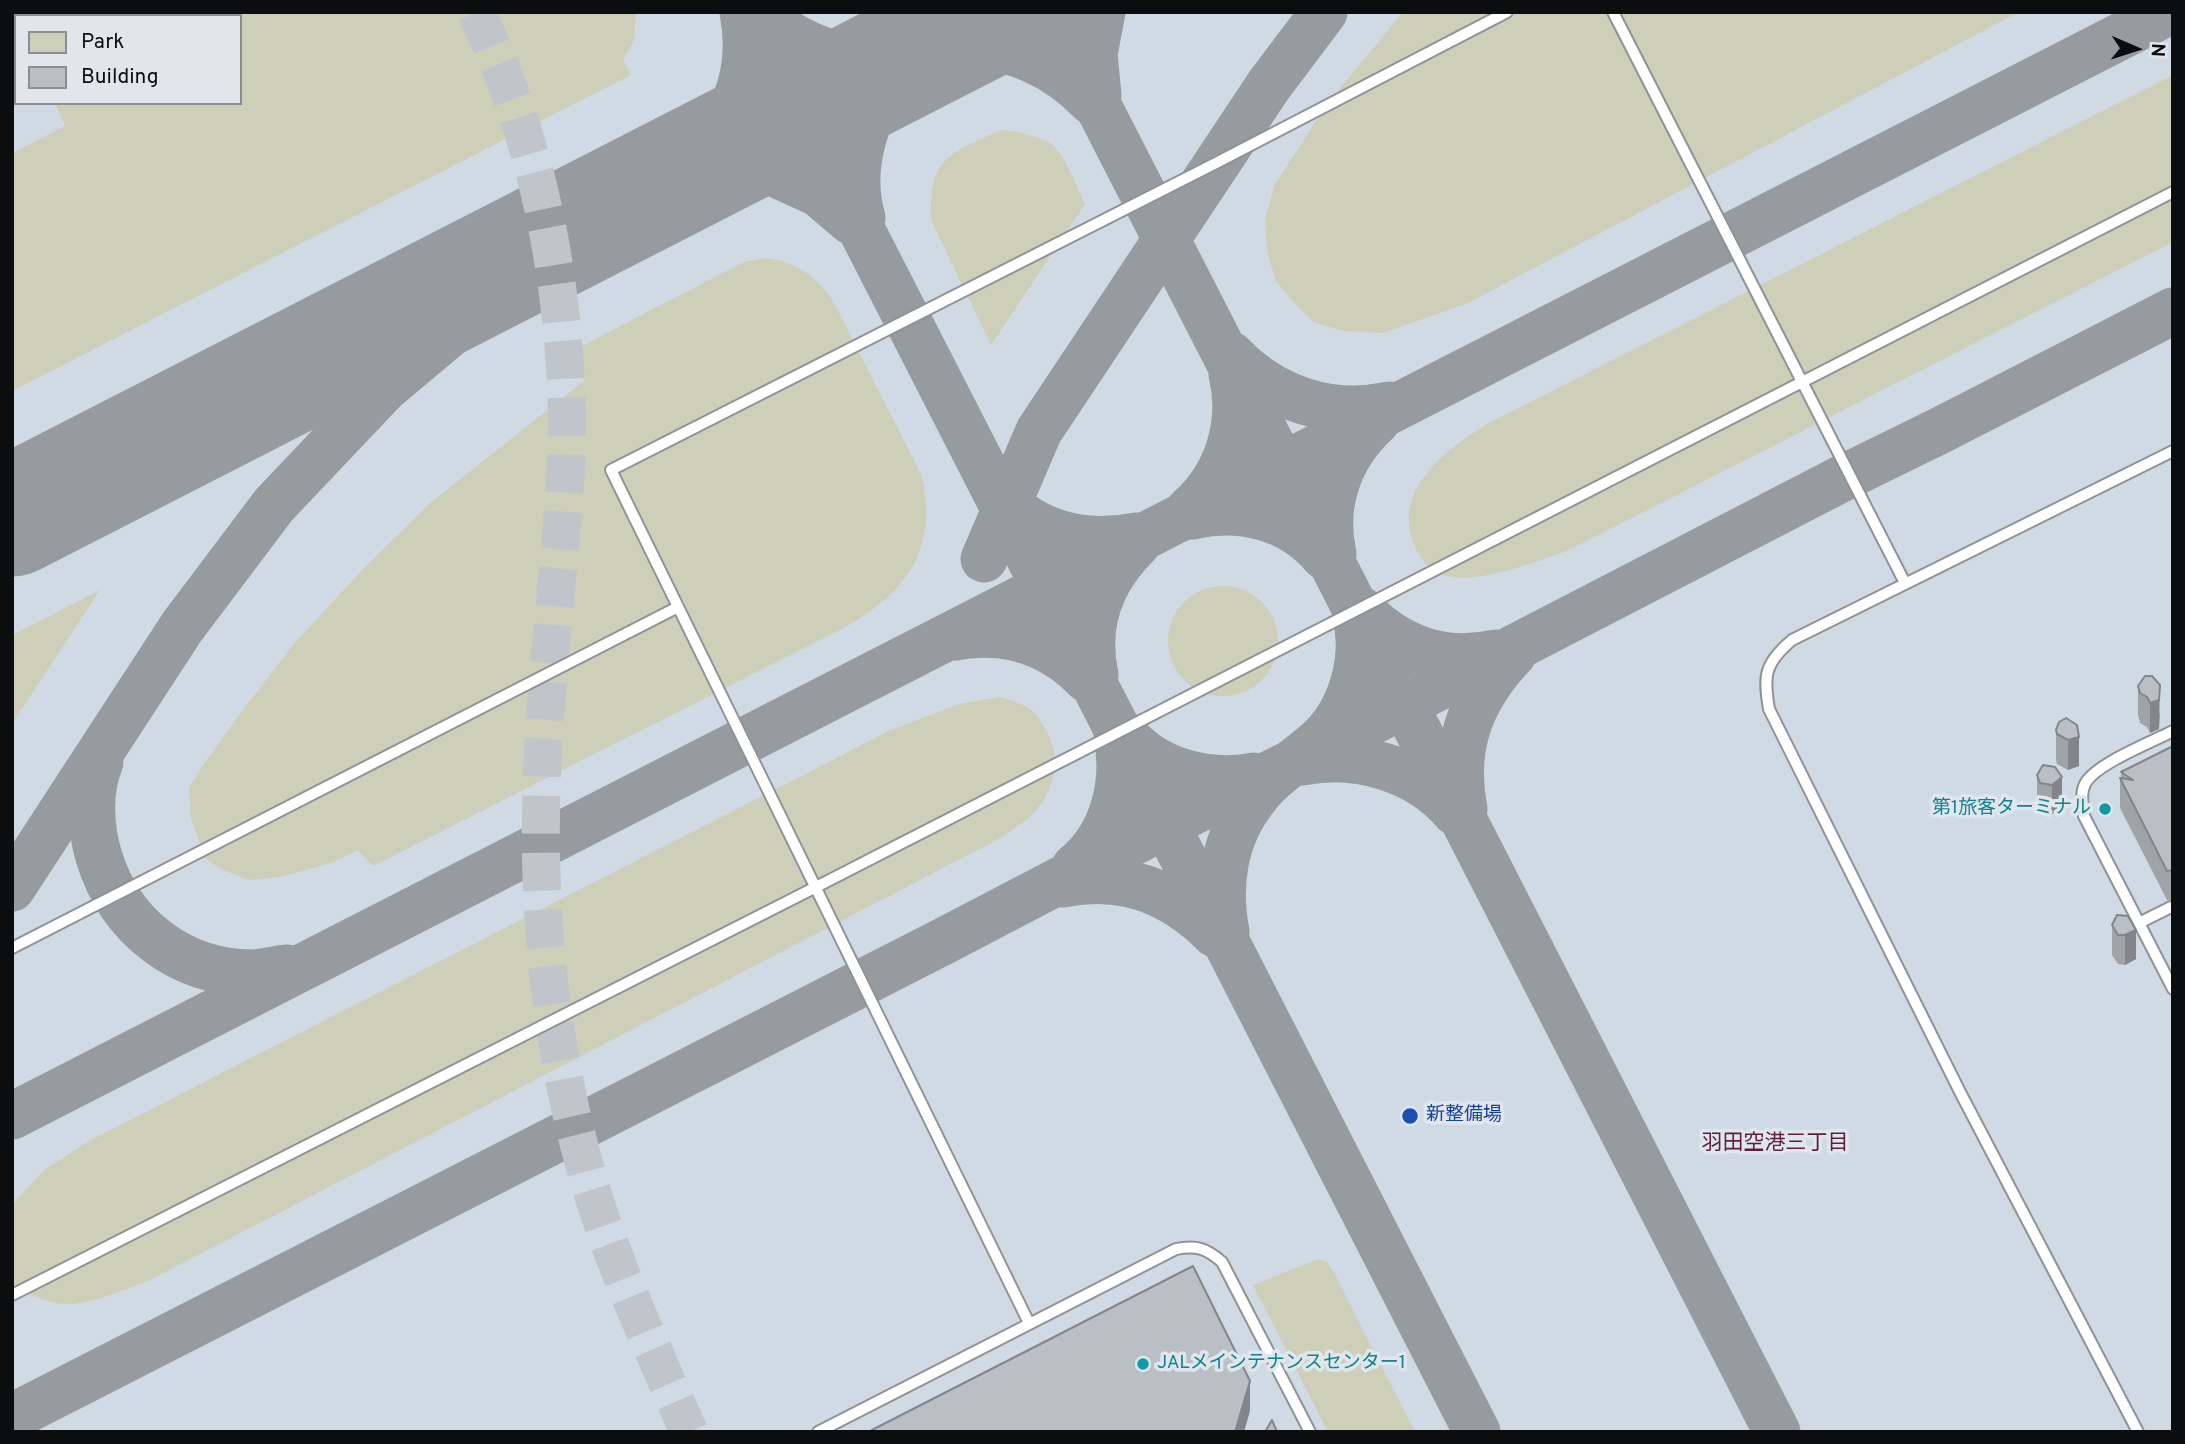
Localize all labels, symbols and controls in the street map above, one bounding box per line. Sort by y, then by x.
legend [14,14,242,105]
north arrow [2101,14,2171,84]
text: Park [81,29,124,56]
text: N [2145,43,2169,58]
text: Building [81,64,159,91]
place label: 第1旅客ターミナル [1932,798,2091,820]
marker: 第1旅客ターミナル [2097,801,2113,817]
place label: 新整備場 [1426,1105,1502,1127]
marker: 新整備場 [1400,1106,1420,1126]
district label: 羽田空港三丁目 [1702,1132,1848,1158]
place label: JALメインテナンスセンター1 [1157,1353,1406,1375]
marker: JALメインテナンスセンター1 [1135,1356,1151,1372]

